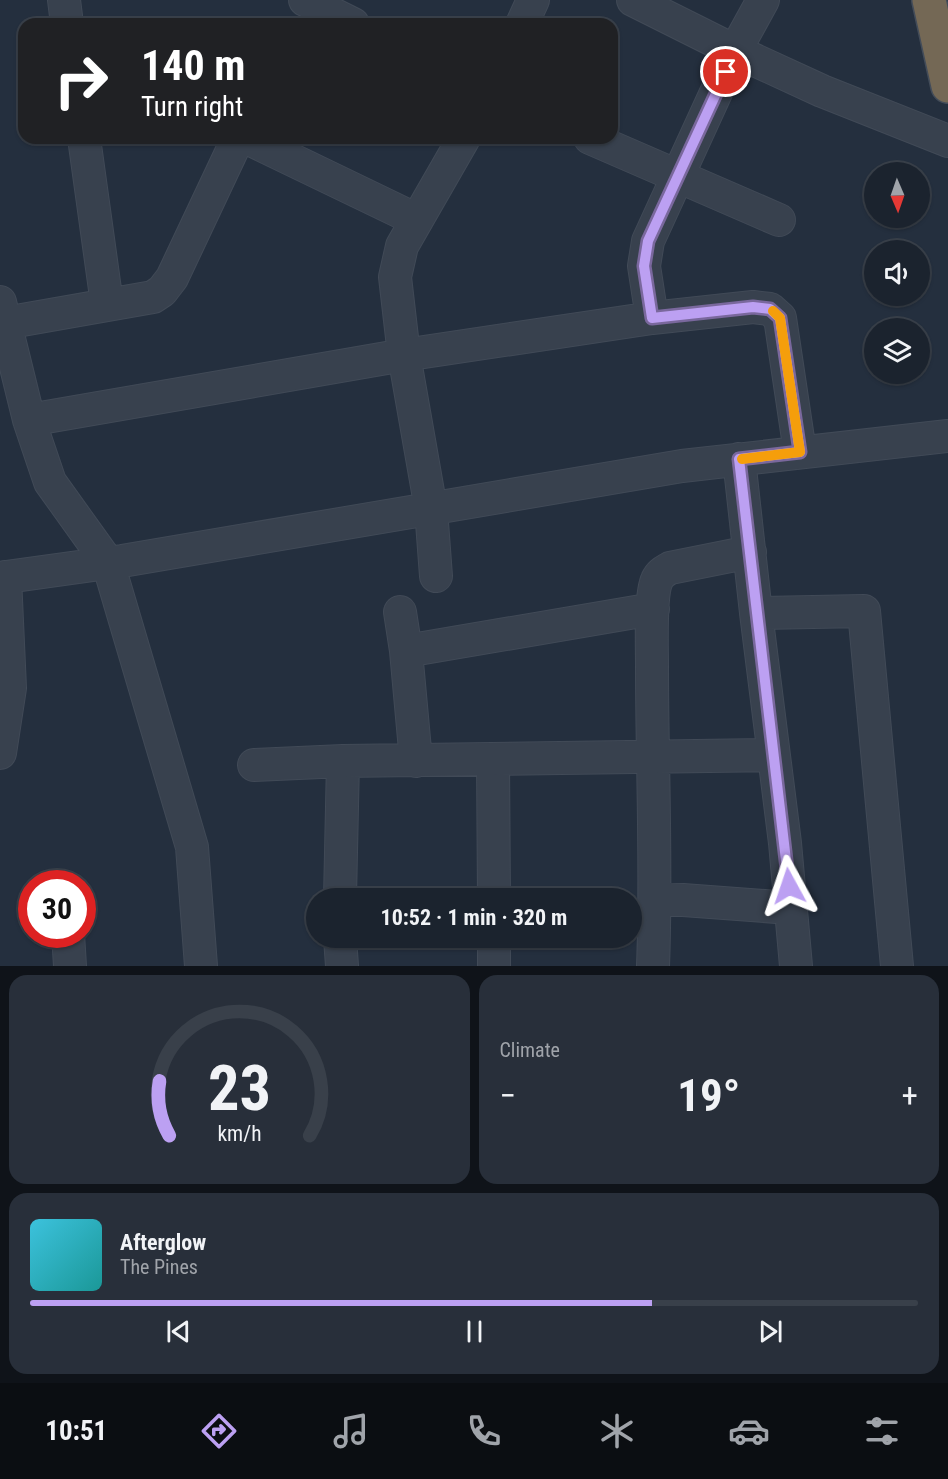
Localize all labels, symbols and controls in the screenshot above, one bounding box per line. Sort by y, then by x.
text: 140 m [141,41,246,90]
icon: right [42,42,120,120]
pin [700,46,751,97]
icon: arrive [709,55,742,88]
text: Turn right [141,91,243,123]
north arrow [864,162,930,228]
map controls [864,162,930,384]
button: sound [864,240,930,306]
button: layers [864,318,930,384]
position arrow [757,854,821,918]
speed limit sign: 30 [18,870,96,948]
text: 10:52 · 1 min · 320 m [381,905,567,930]
text: Climate [500,1038,560,1062]
text: 23 [208,1052,271,1125]
text: 19° [677,1069,740,1122]
text: − [500,1076,516,1115]
text: + [902,1076,918,1115]
text: km/h [217,1122,261,1147]
text: Afterglow [120,1230,206,1255]
text: The Pines [120,1255,198,1279]
icon: previous [162,1315,195,1348]
icon: pause [458,1315,491,1348]
icon: next [754,1315,787,1348]
icon: directions [198,1410,240,1452]
icon: music [330,1410,372,1452]
icon: phone [463,1410,505,1452]
icon: climate [596,1410,638,1452]
icon: car [728,1410,770,1452]
icon: filters [861,1410,903,1452]
text: 10:51 [45,1415,107,1447]

